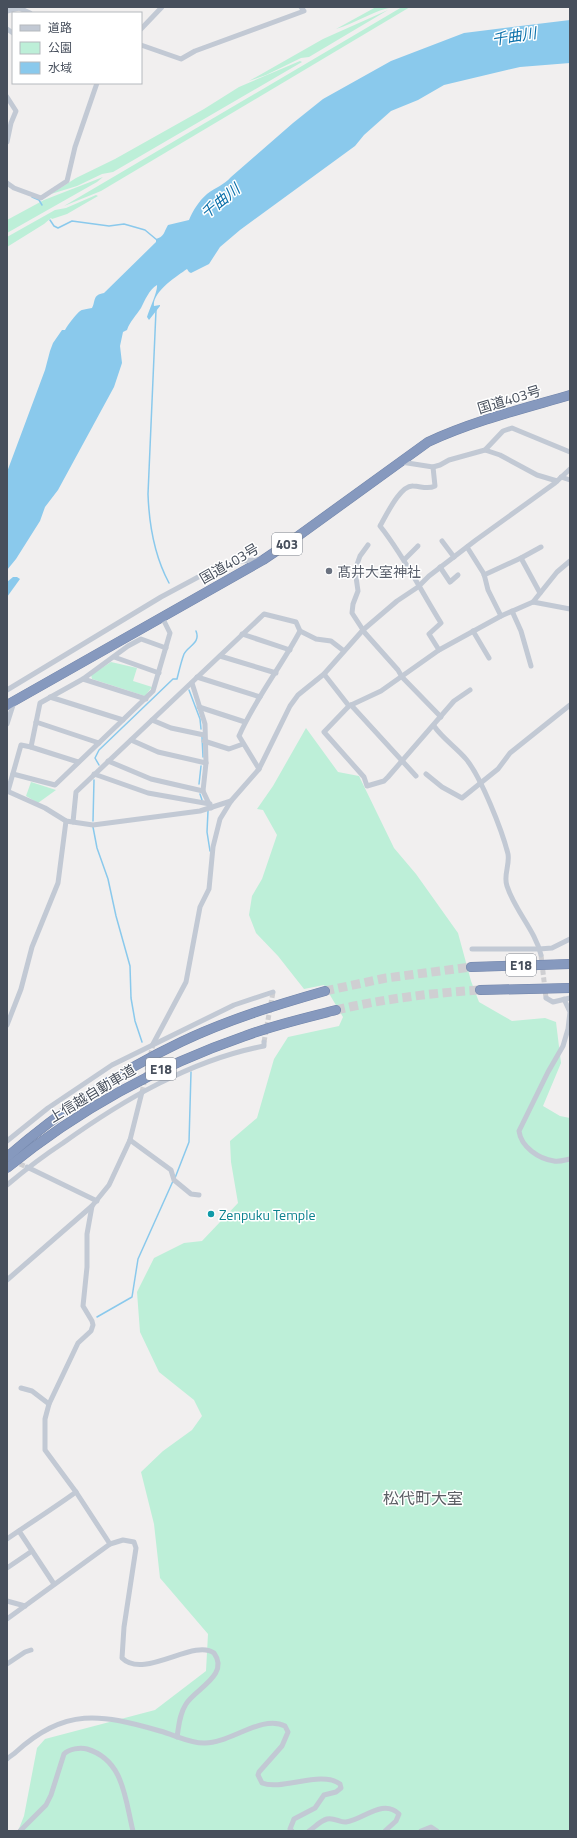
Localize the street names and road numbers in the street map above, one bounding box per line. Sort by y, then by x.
street label: 国道403号 [475,379,543,419]
road number: 403 [272,533,302,555]
street label: 国道403号 [195,538,263,588]
road number: E18 [506,954,536,976]
road number: E18 [146,1058,176,1080]
street label: 上信越自動車道 [45,1059,139,1127]

